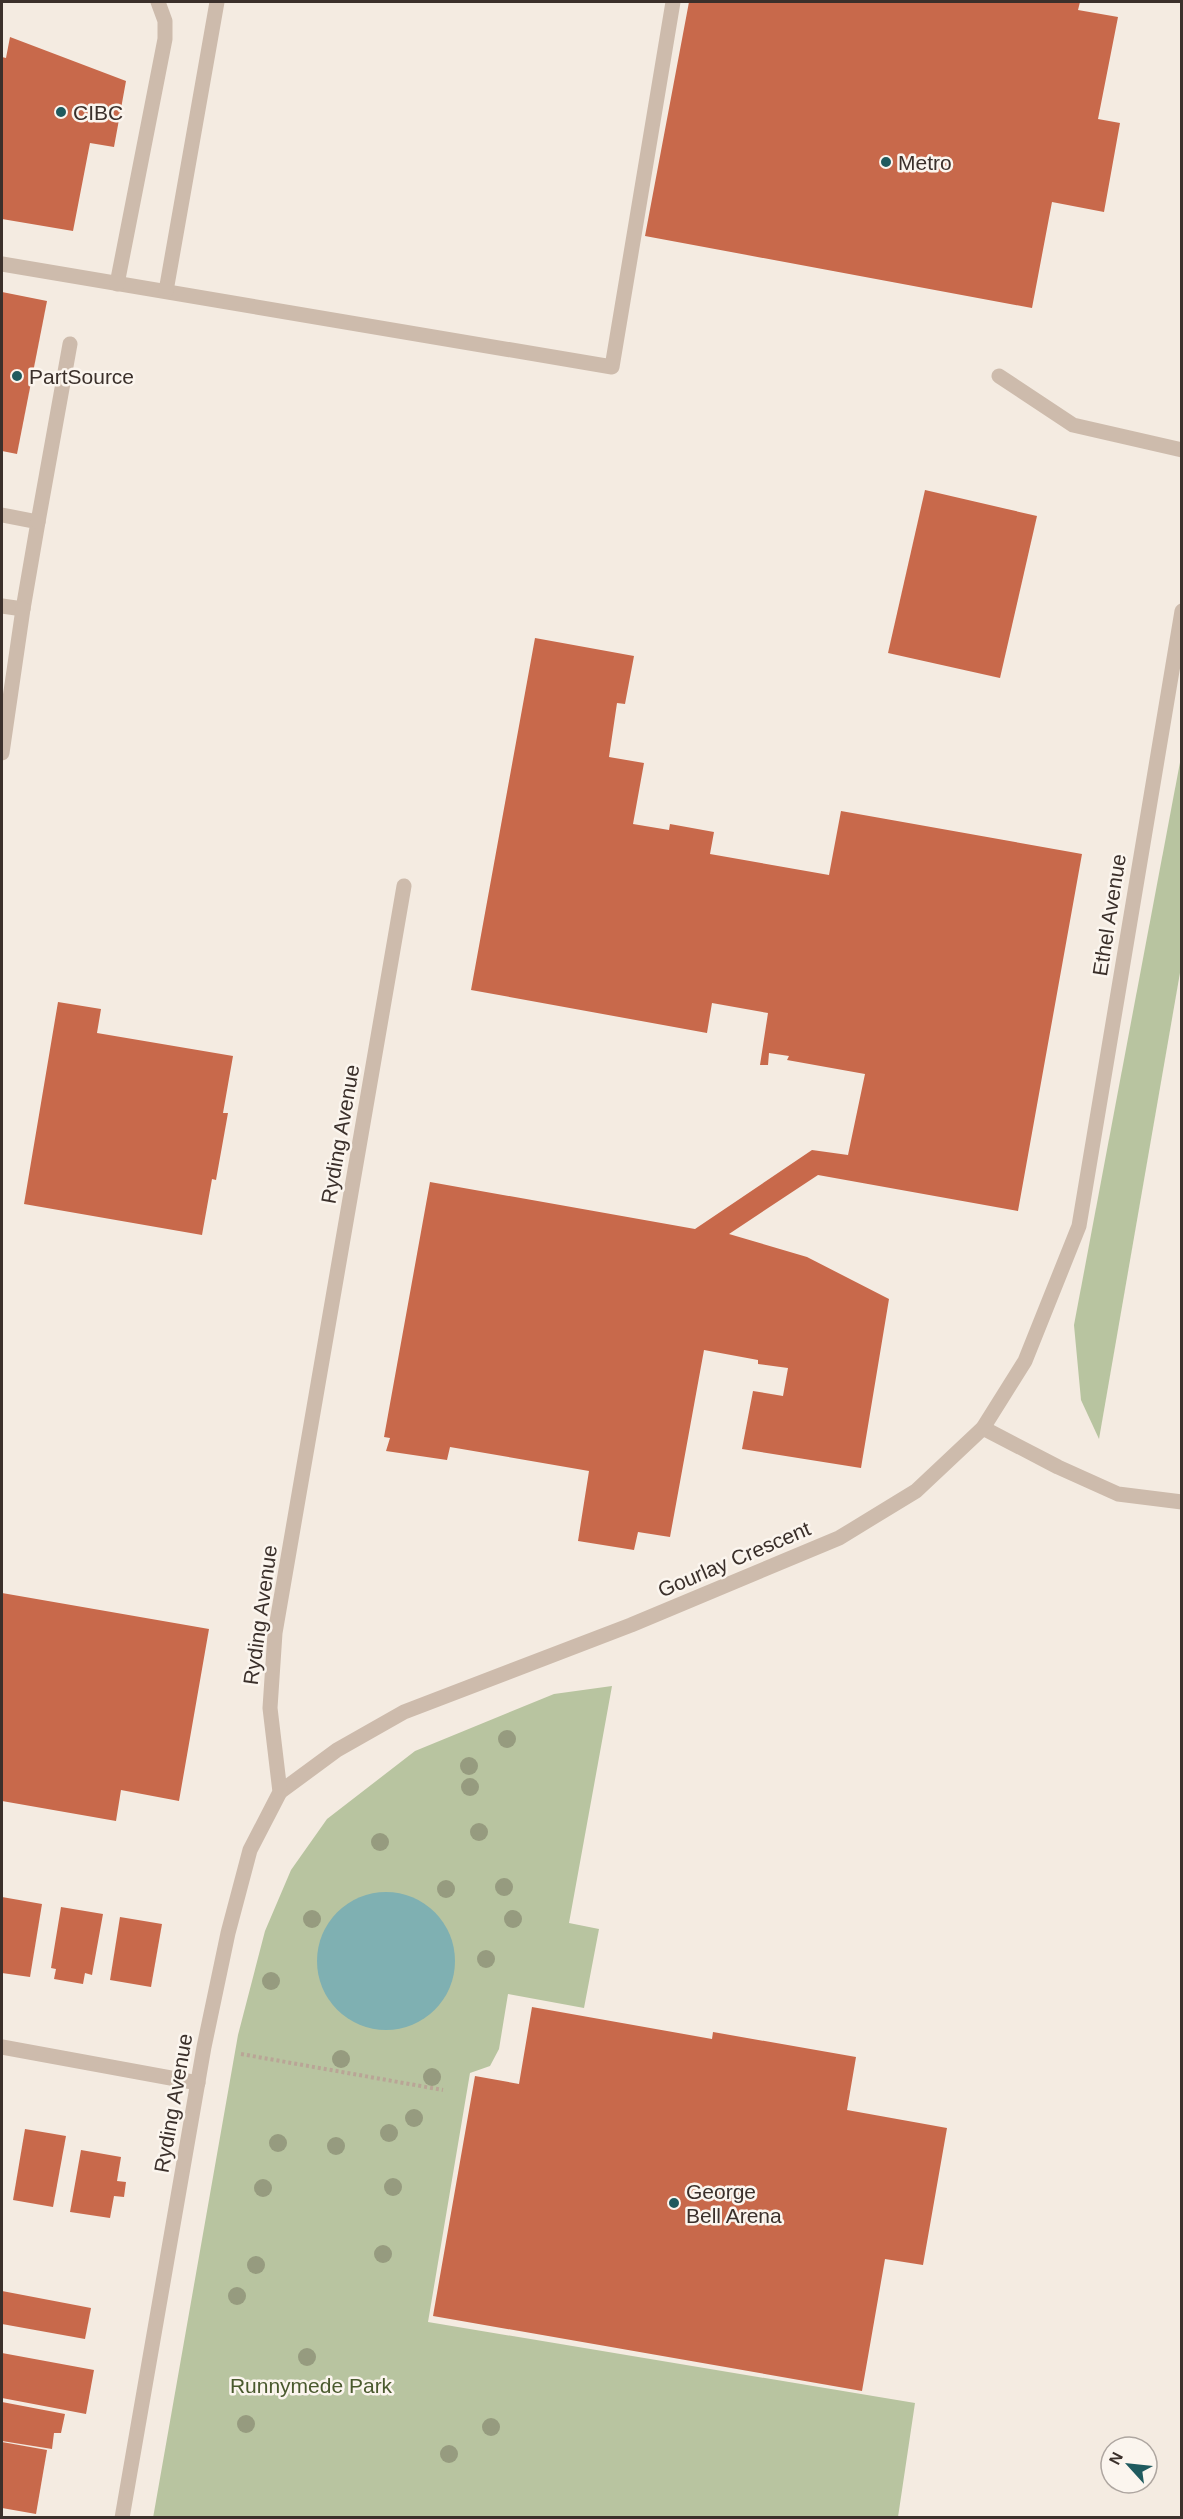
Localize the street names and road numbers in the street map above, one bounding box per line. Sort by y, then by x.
street label: Ethel Avenue [1088,852,1130,978]
street label: Ryding Avenue [316,1063,364,1205]
street label: Gourlay Crescent [654,1516,814,1602]
street label: Ryding Avenue [239,1544,281,1686]
street label: Ryding Avenue [149,2032,197,2174]

